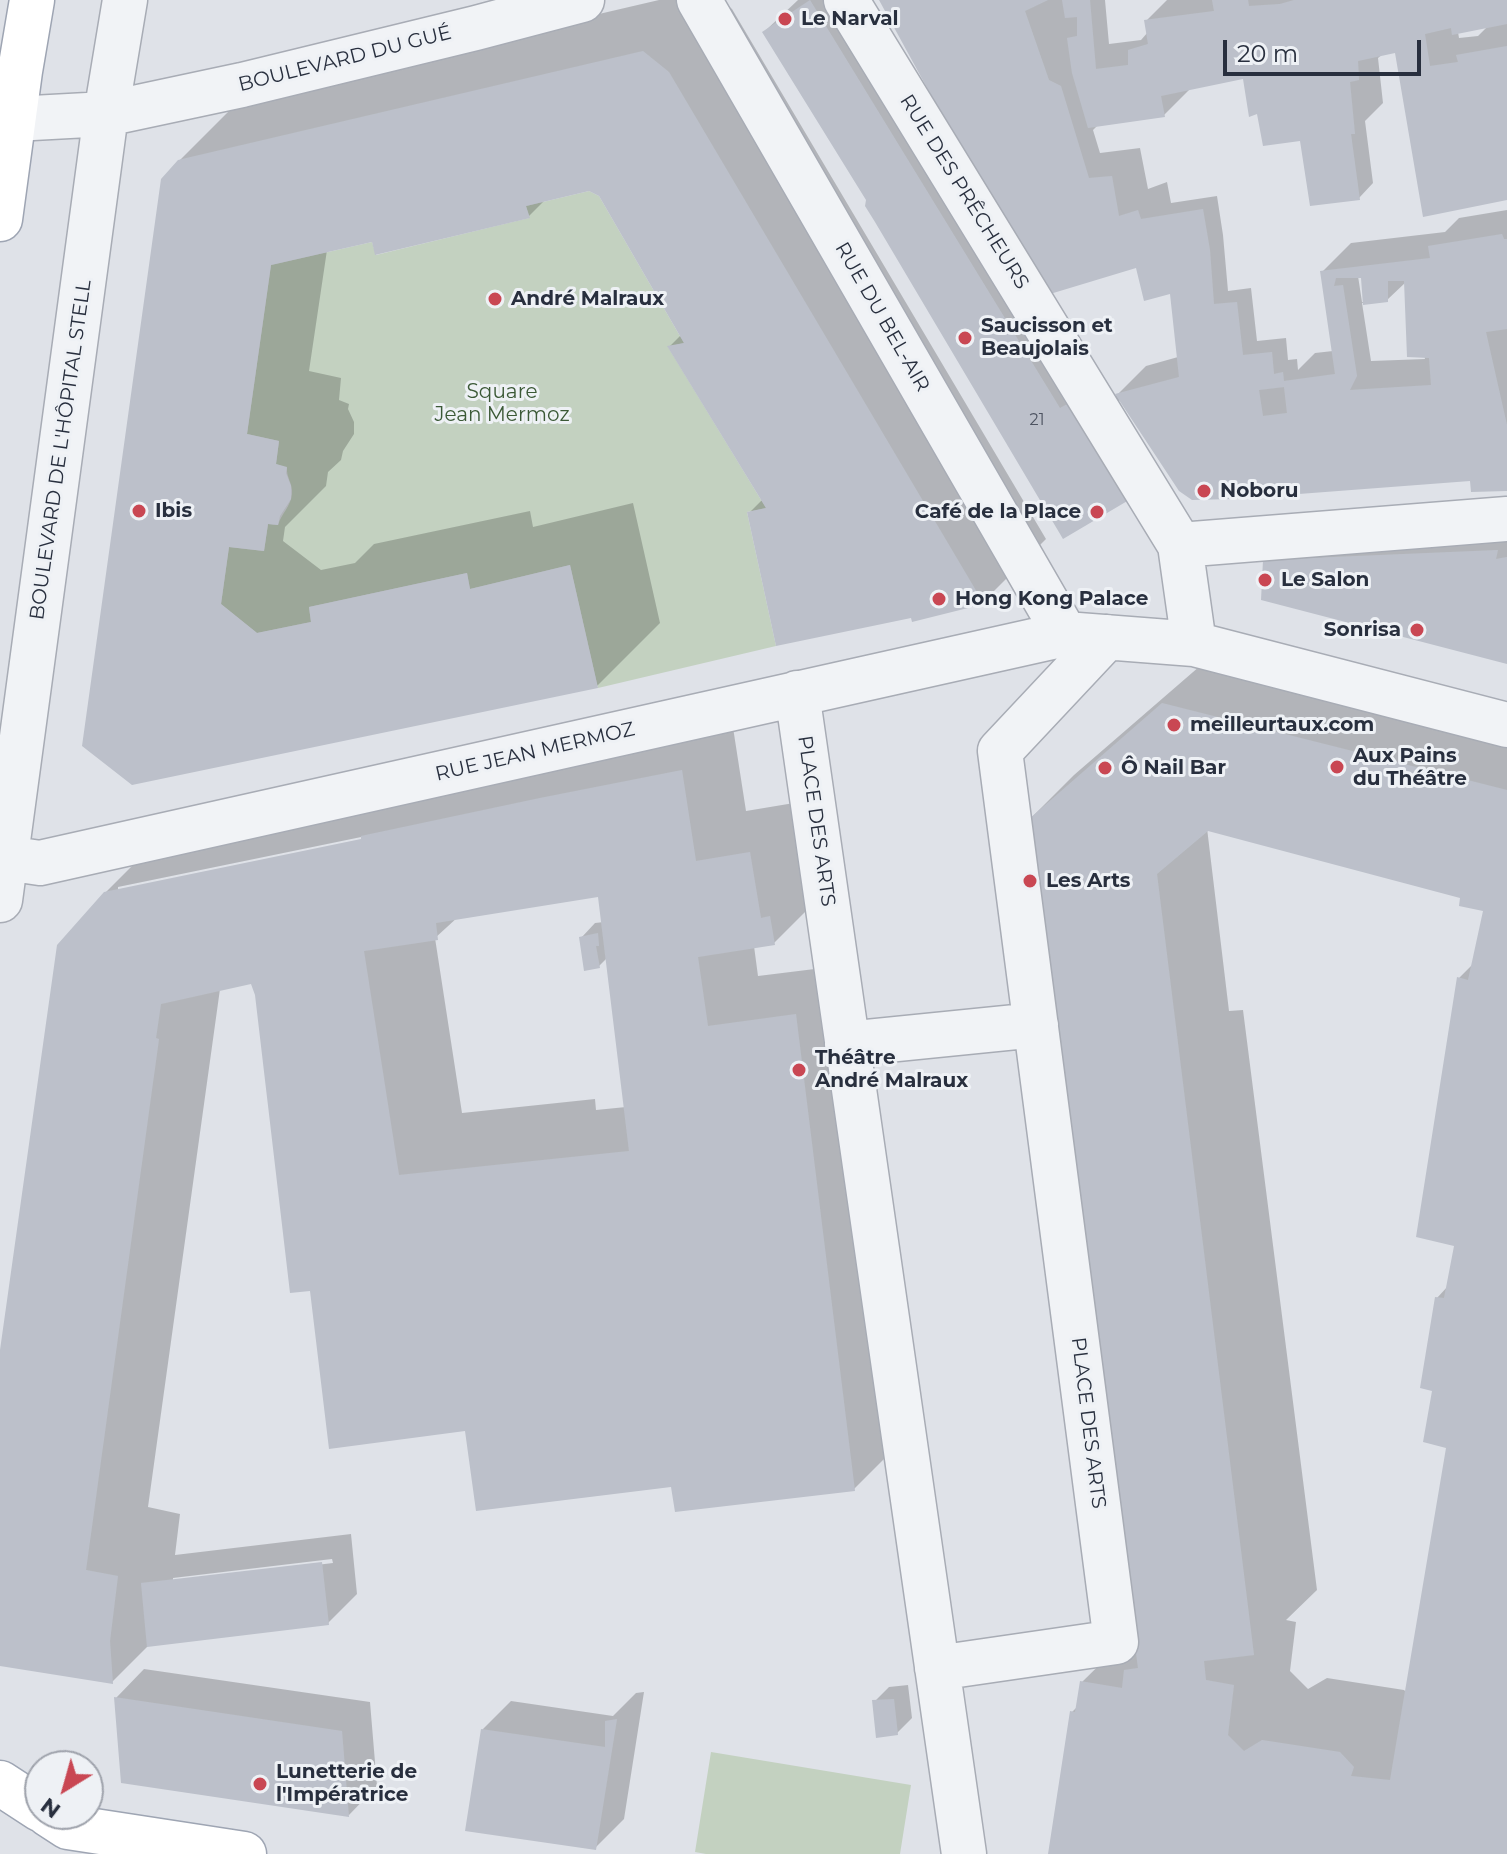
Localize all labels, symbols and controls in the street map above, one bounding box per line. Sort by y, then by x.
place label: Le Narval [801,7,899,31]
marker: Le Narval [776,10,794,28]
street label: BOULEVARD DU GUÉ [236,21,454,97]
scale bar [1227,24,1425,74]
text: 20 m [1237,39,1298,68]
street label: RUE DES PRÊCHEURS [894,90,1034,294]
street label: RUE DU BEL-AIR [829,238,935,396]
street label: BOULEVARD DE L'HÔPITAL STELL [25,278,97,622]
place label: André Malraux [511,287,664,311]
marker: André Malraux [486,290,504,308]
place label: Saucisson et Beaujolais [981,314,1113,361]
marker: Saucisson et Beaujolais [956,329,974,347]
park label: Square Jean Mermoz [434,380,570,427]
house number: 21 [1030,410,1044,430]
place label: Noboru [1220,479,1299,503]
marker: Noboru [1195,482,1213,500]
place label: Ibis [155,499,192,523]
place label: Café de la Place [915,500,1081,524]
marker: Ibis [130,502,148,520]
marker: Café de la Place [1088,503,1106,521]
place label: Le Salon [1281,568,1369,592]
marker: Le Salon [1256,571,1274,589]
place label: Hong Kong Palace [955,587,1148,611]
marker: Hong Kong Palace [930,590,948,608]
place label: Sonrisa [1324,618,1401,642]
marker: Sonrisa [1408,621,1426,639]
place label: meilleurtaux.com [1190,713,1374,737]
marker: meilleurtaux.com [1165,716,1183,734]
street label: RUE JEAN MERMOZ [433,717,637,787]
street label: PLACE DES ARTS [792,734,840,908]
place label: Aux Pains du Théâtre [1353,744,1467,791]
place label: Ô Nail Bar [1121,756,1226,780]
marker: Aux Pains du Théâtre [1328,758,1346,776]
marker: Ô Nail Bar [1096,759,1114,777]
place label: Les Arts [1046,869,1130,893]
marker: Les Arts [1021,872,1039,890]
place label: Théâtre André Malraux [815,1046,968,1093]
marker: Théâtre André Malraux [790,1061,808,1079]
street label: PLACE DES ARTS [1066,1336,1110,1510]
north arrow [24,1750,104,1830]
place label: Lunetterie de l'Impératrice [276,1760,417,1807]
marker: Lunetterie de l'Impératrice [251,1775,269,1793]
text: N [35,1792,66,1824]

